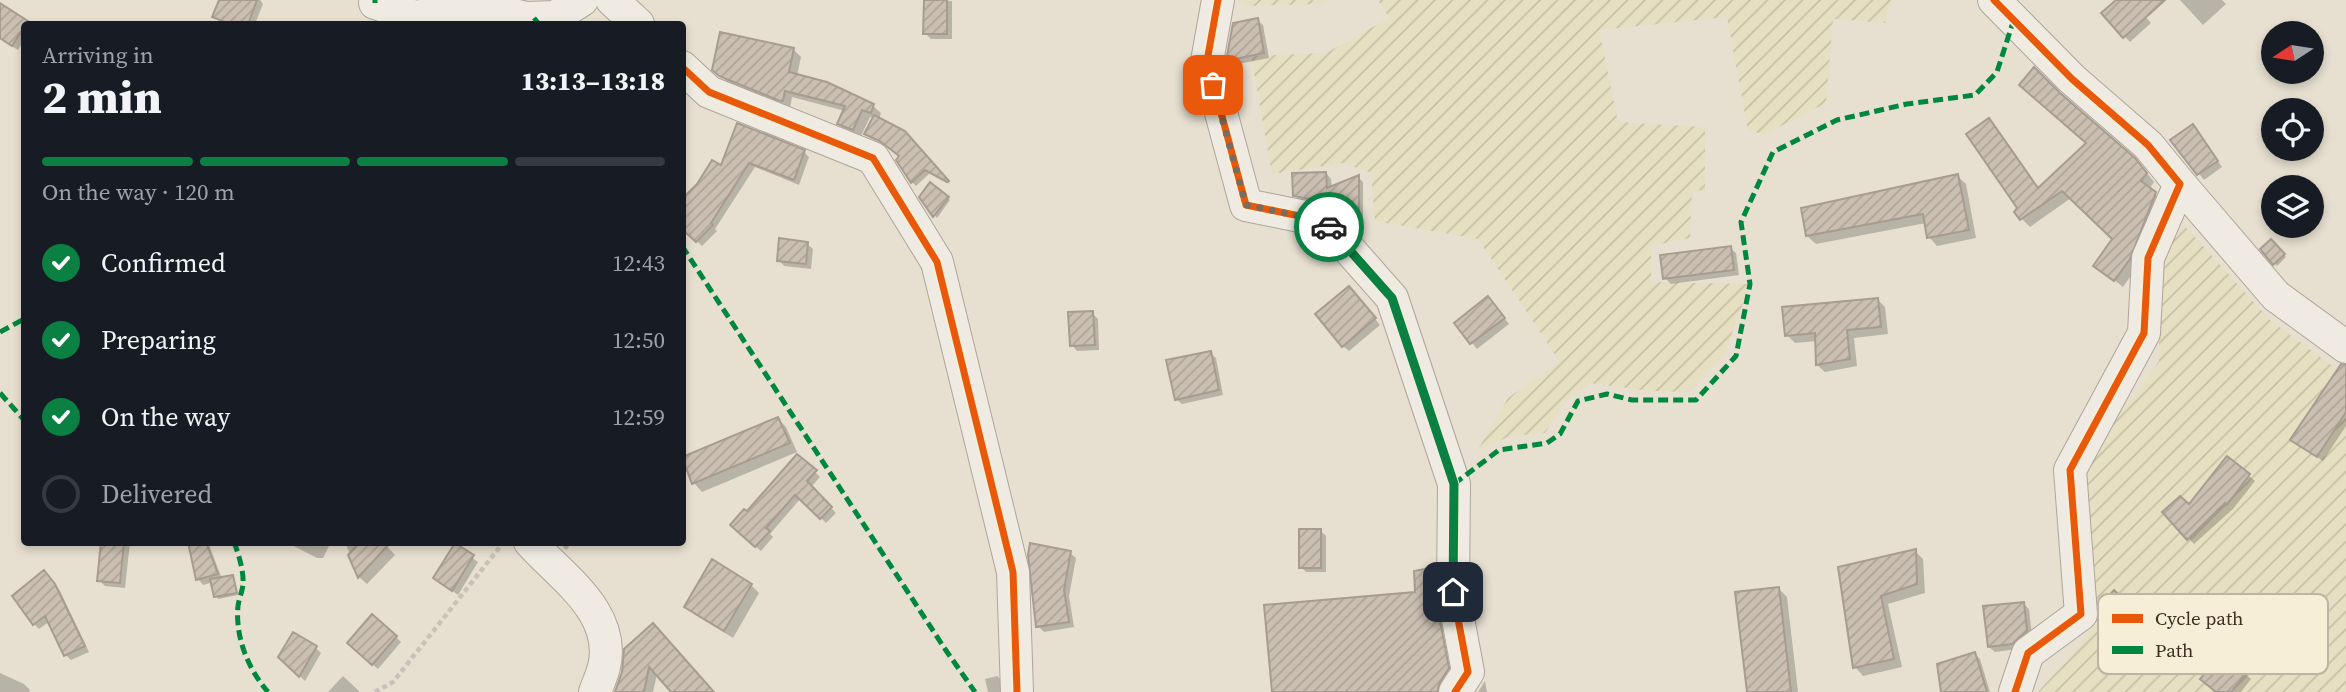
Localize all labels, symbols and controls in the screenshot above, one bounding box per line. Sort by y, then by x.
north arrow [2261,21,2324,84]
map controls [2261,21,2324,238]
text: Arriving in [42,39,154,71]
pin [1183,55,1243,115]
text: 13:13–13:18 [521,63,665,99]
text: 2 min [42,65,162,128]
icon: bag [1194,66,1232,104]
button: locate [2261,98,2324,161]
button: layers [2261,175,2324,238]
text: On the way · 120 m [42,176,235,208]
courier [1294,192,1364,262]
icon: car [1310,208,1348,246]
icon: check [42,244,80,282]
text: Confirmed [101,245,226,281]
text: 12:43 [612,247,665,279]
icon: check [42,321,80,359]
text: Preparing [101,322,216,358]
text: 12:50 [612,324,665,356]
icon: check [42,398,80,436]
text: On the way [101,399,230,435]
text: 12:59 [612,401,665,433]
text: Delivered [101,476,212,512]
pin [1423,562,1483,622]
icon: home [1434,573,1472,611]
legend [2098,594,2328,674]
text: Cycle path [2155,605,2244,631]
text: Path [2155,637,2193,663]

